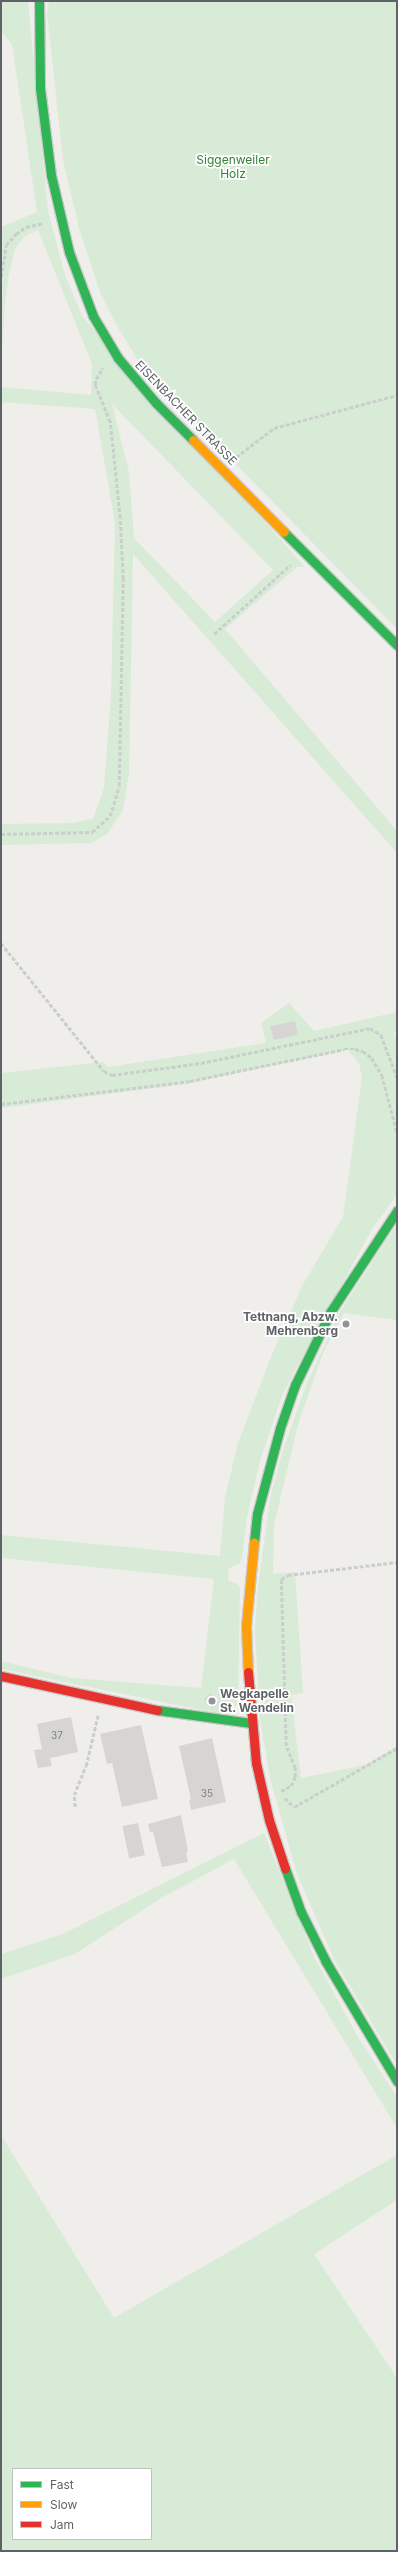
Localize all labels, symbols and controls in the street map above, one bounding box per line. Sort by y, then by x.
park label: Siggenweiler Holz [196,153,270,181]
street label: EISENBACHER STRASSE [132,358,240,468]
place label: Tettnang, Abzw. Mehrenberg [243,1310,338,1338]
marker: Tettnang, Abzw. Mehrenberg [341,1319,351,1329]
place label: Wegkapelle St. Wendelin [220,1687,294,1715]
marker: Wegkapelle St. Wendelin [207,1696,217,1706]
house number: 37 [51,1730,63,1742]
house number: 35 [201,1788,213,1800]
legend [12,2468,152,2540]
text: Fast [50,2477,74,2492]
text: Slow [50,2497,77,2512]
text: Jam [50,2517,74,2532]

